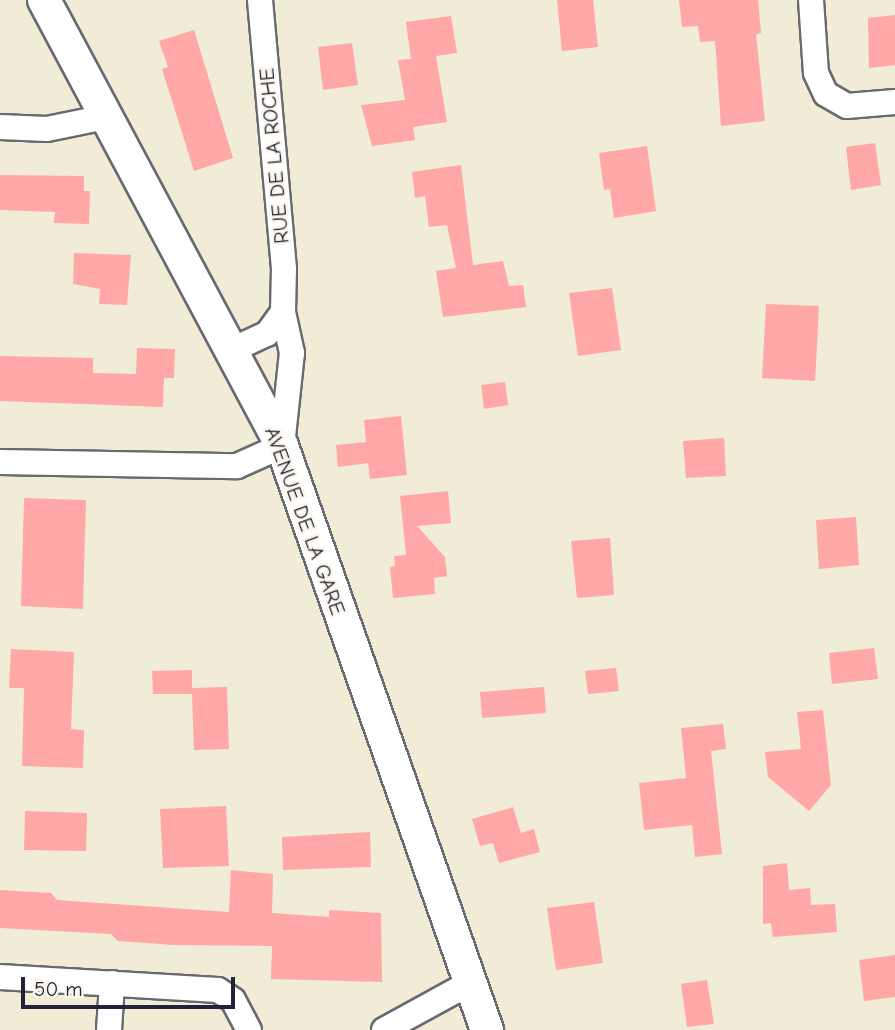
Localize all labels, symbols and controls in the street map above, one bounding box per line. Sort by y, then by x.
street label: RUE DE LA ROCHE [254,67,294,245]
street label: AVENUE DE LA GARE [259,424,351,618]
scale bar [24,964,238,1008]
text: 50 m [34,977,83,1001]

